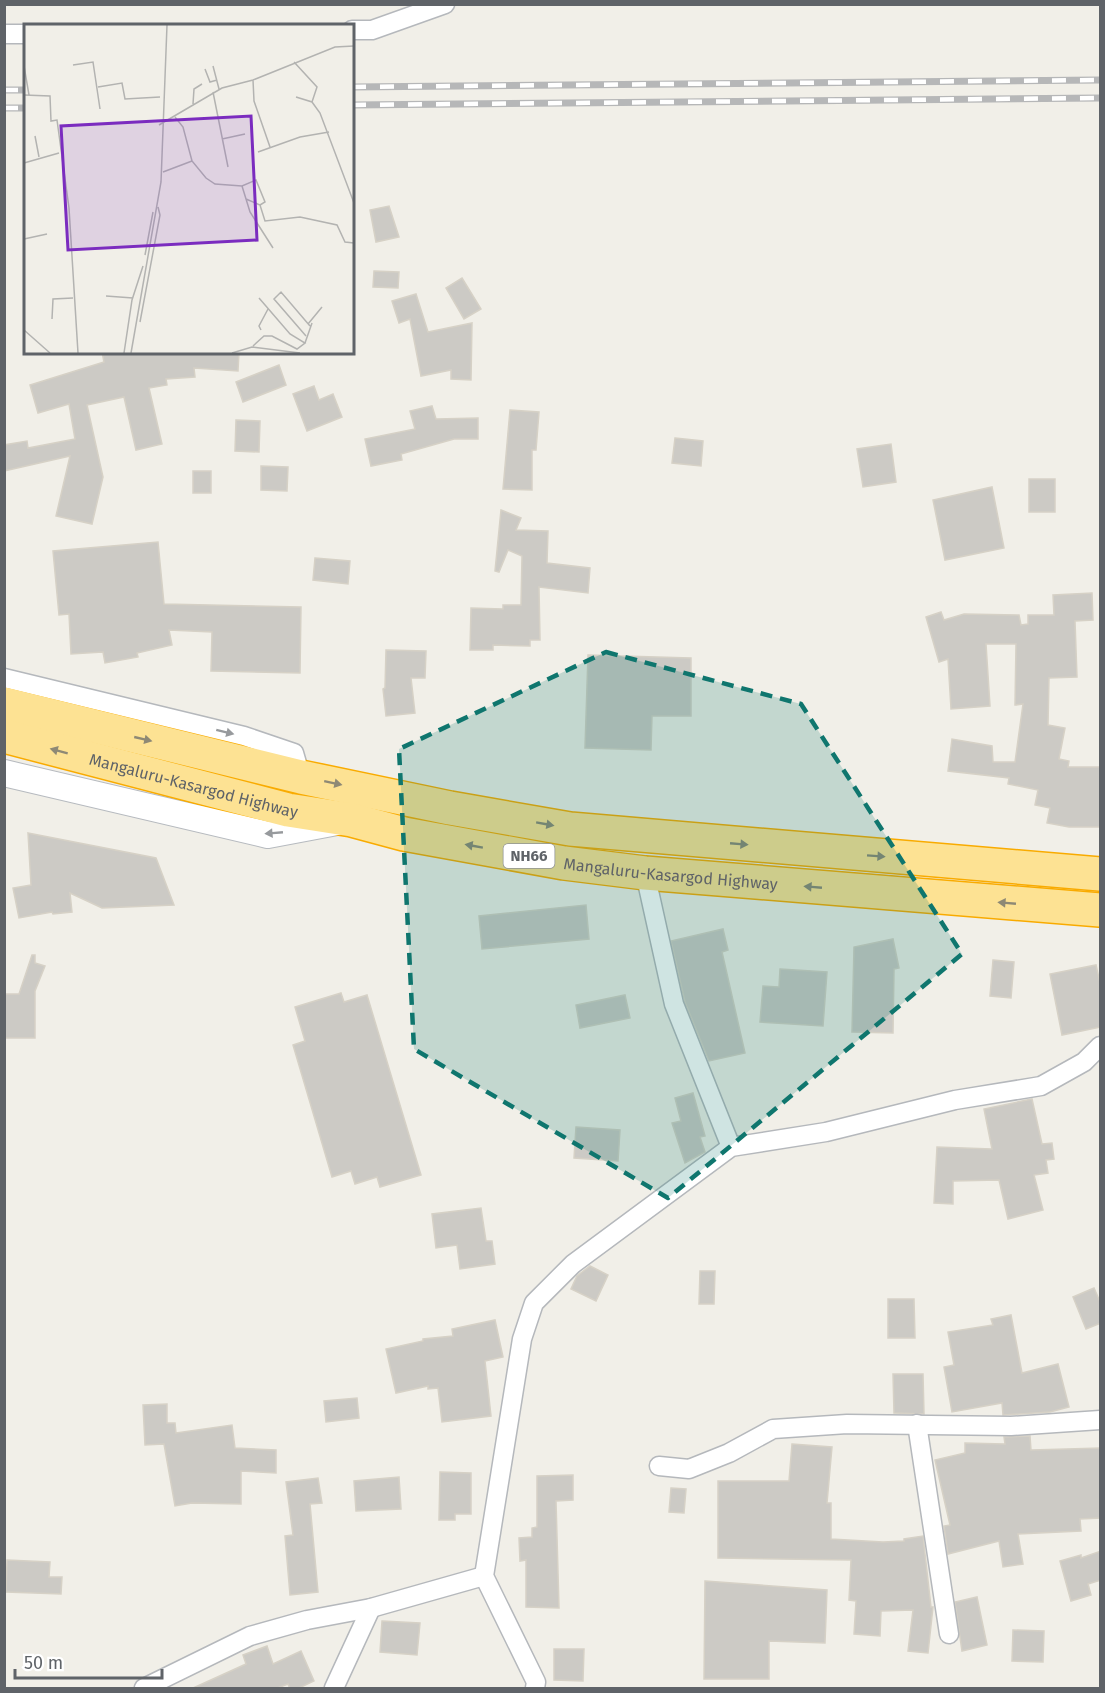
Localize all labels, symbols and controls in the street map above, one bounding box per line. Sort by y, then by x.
inset map [24,24,354,354]
one-way arrow [215,727,234,737]
one-way arrow [133,735,152,744]
one-way arrow [50,745,68,755]
street label: Mangaluru-Kasargod Highway [87,749,299,821]
one-way arrow [323,779,342,788]
one-way arrow [535,820,554,829]
one-way arrow [264,828,283,838]
one-way arrow [729,839,748,849]
one-way arrow [464,841,483,850]
road number: NH66 [504,844,554,868]
one-way arrow [866,851,885,860]
street label: Mangaluru-Kasargod Highway [563,854,779,893]
one-way arrow [804,882,823,891]
one-way arrow [998,898,1017,907]
scale bar [15,1642,162,1680]
text: 50 m [24,1652,63,1674]

